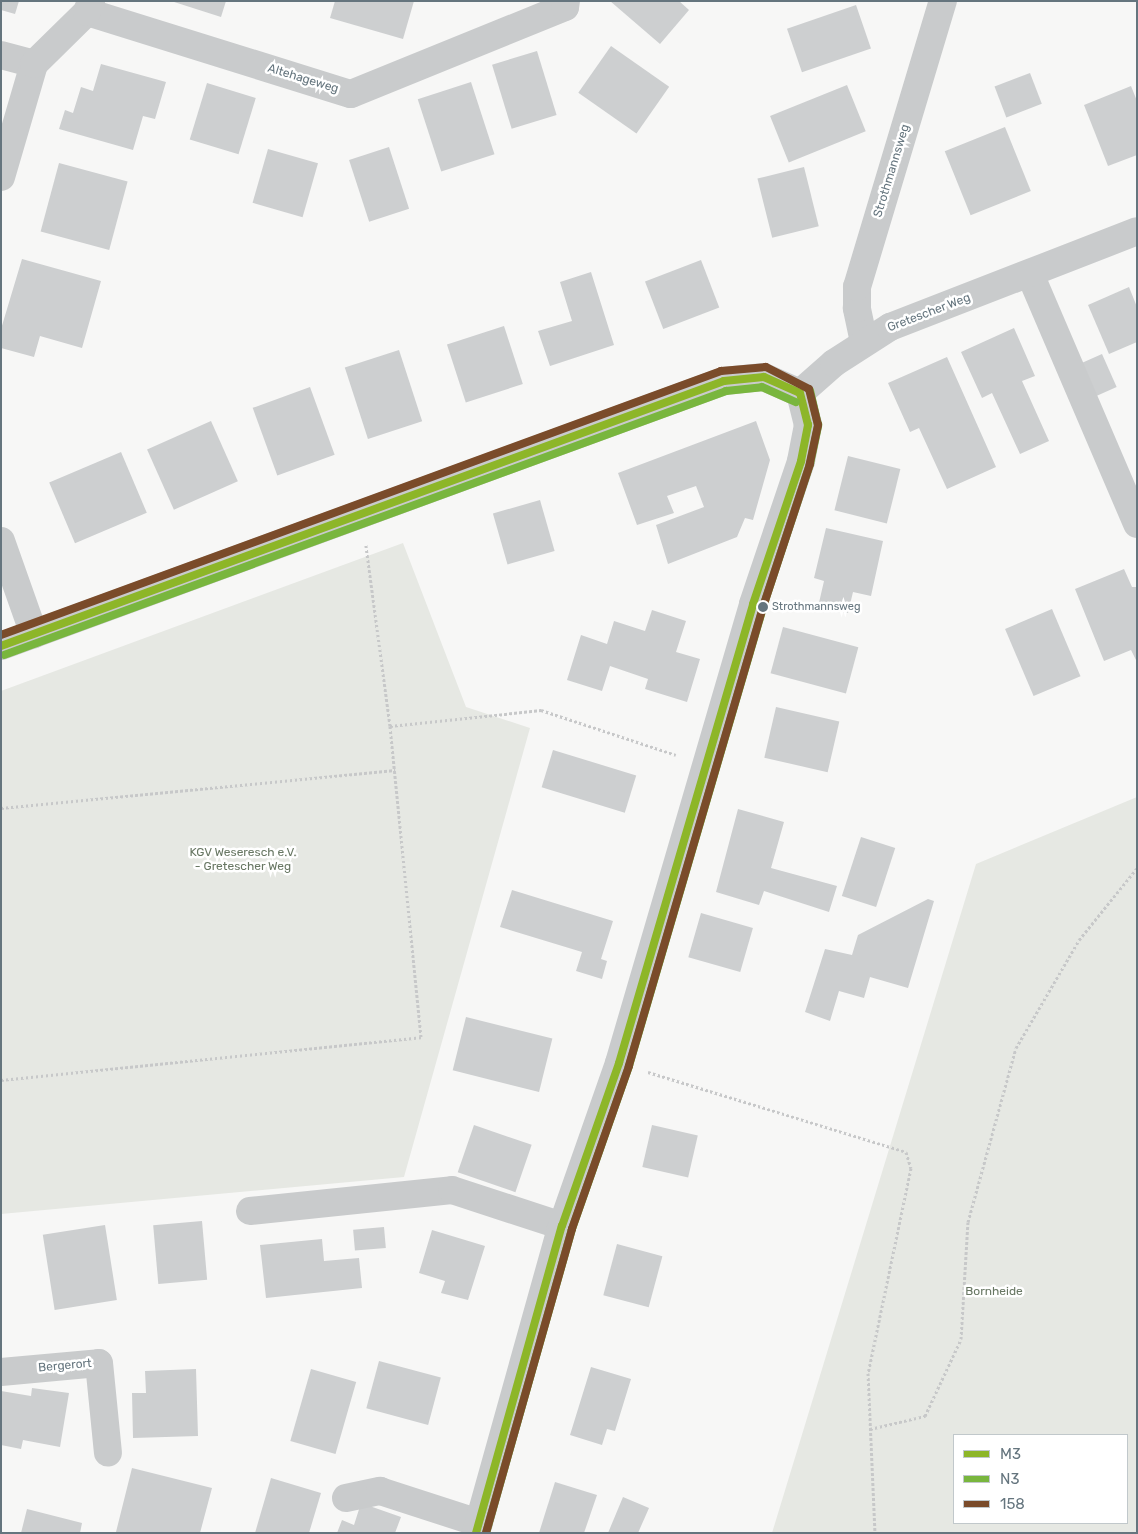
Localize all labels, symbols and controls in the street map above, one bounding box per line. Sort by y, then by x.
street label: Altehageweg [266,61,340,97]
street label: Strothmannsweg [871,123,913,219]
street label: Gretescher Weg [885,290,973,336]
place label: Strothmannsweg [772,600,861,614]
marker: Strothmannsweg [758,602,768,612]
park label: KGV Weseresch e.V. - Gretescher Weg [189,846,297,874]
park label: Bornheide [965,1285,1023,1299]
street label: Bergerort [38,1356,92,1376]
legend [953,1434,1128,1524]
text: M3 [1000,1445,1021,1463]
text: N3 [1000,1470,1019,1488]
text: 158 [1000,1495,1025,1513]

